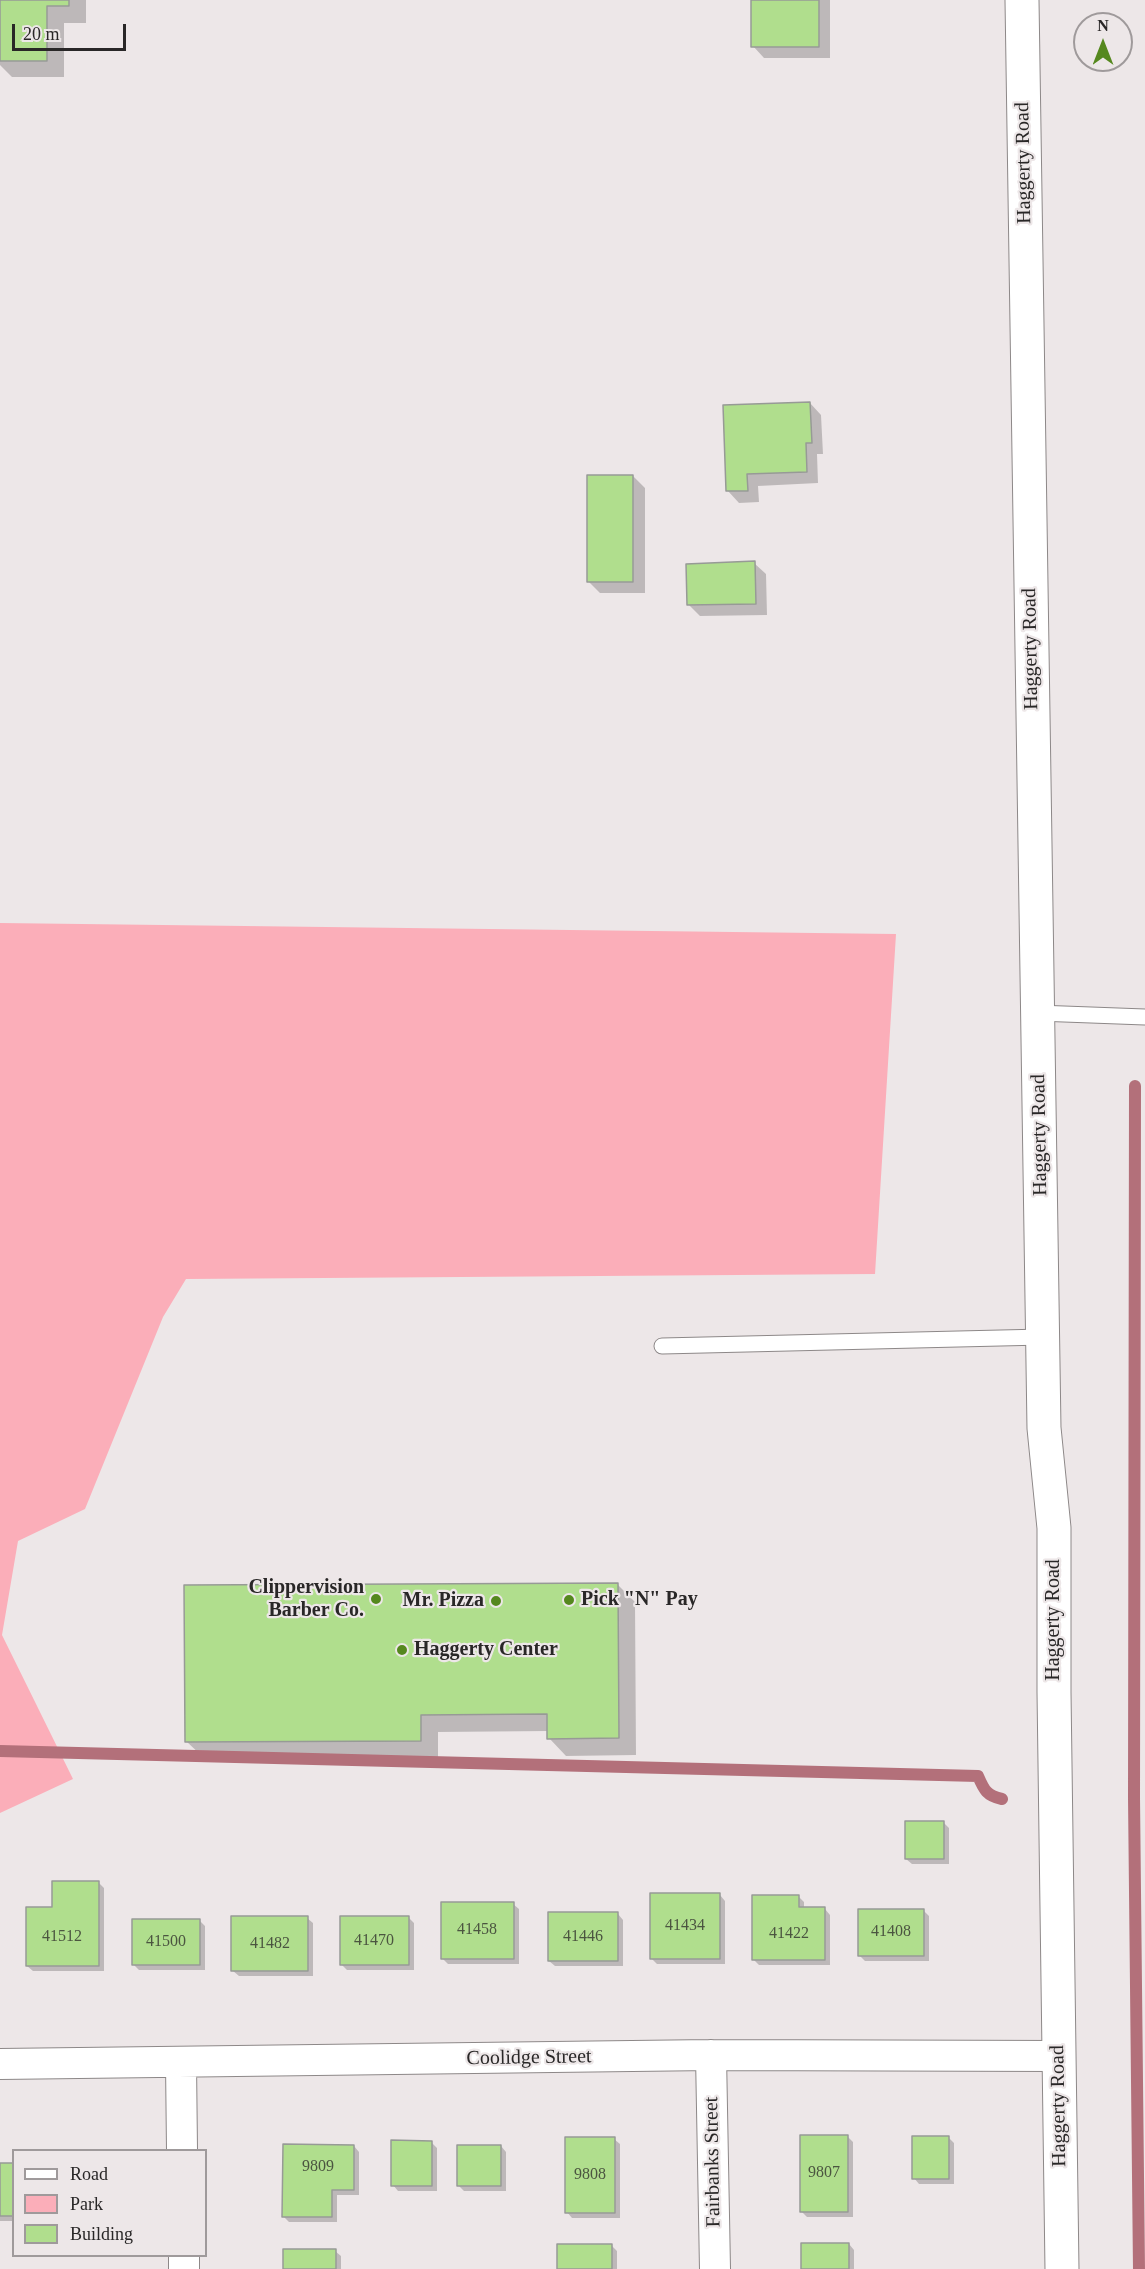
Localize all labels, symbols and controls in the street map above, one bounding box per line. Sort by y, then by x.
scale bar [15,12,129,50]
north arrow [1073,12,1133,72]
text: N [1097,17,1109,34]
text: 20 m [23,24,60,44]
street label: Haggerty Road [1011,102,1037,224]
street label: Haggerty Road [1018,588,1044,710]
street label: Haggerty Road [1027,1074,1053,1196]
street label: Haggerty Road [1042,1559,1066,1681]
place label: Clippervision Barber Co. [248,1576,364,1623]
place label: Pick "N" Pay [581,1588,698,1612]
place label: Mr. Pizza [403,1589,484,1613]
marker: Clippervision Barber Co. [369,1592,383,1606]
marker: Pick "N" Pay [562,1593,576,1607]
marker: Mr. Pizza [489,1594,503,1608]
place label: Haggerty Center [414,1638,558,1662]
marker: Haggerty Center [395,1643,409,1657]
house number: 41434 [665,1916,705,1936]
house number: 41458 [457,1920,497,1940]
house number: 41408 [871,1922,911,1942]
house number: 41422 [769,1924,809,1944]
house number: 41512 [42,1927,82,1947]
house number: 41446 [563,1927,603,1947]
house number: 41470 [354,1931,394,1951]
house number: 41500 [146,1932,186,1952]
house number: 41482 [250,1934,290,1954]
street label: Coolidge Street [466,2045,592,2071]
street label: Haggerty Road [1046,2045,1072,2167]
street label: Fairbanks Street [700,2097,726,2227]
legend [12,2149,207,2257]
house number: 9809 [302,2157,334,2177]
house number: 9807 [808,2163,840,2183]
text: Road [70,2164,108,2184]
house number: 9808 [574,2165,606,2185]
text: Park [70,2194,103,2214]
text: Building [70,2224,133,2244]

